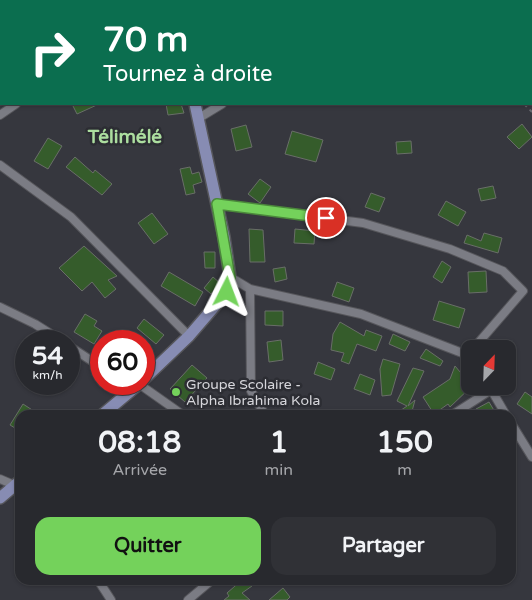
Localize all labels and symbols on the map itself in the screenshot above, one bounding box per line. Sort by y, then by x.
district label: Télimélé [87,126,162,148]
pin [305,197,347,239]
position arrow [200,265,252,317]
speed limit sign: 60 [90,330,155,395]
north arrow [461,340,516,395]
place label: Groupe Scolaire - Alpha Ibrahima Kola [186,376,320,409]
marker: Groupe Scolaire - Alpha Ibrahima Kola [170,386,182,398]

